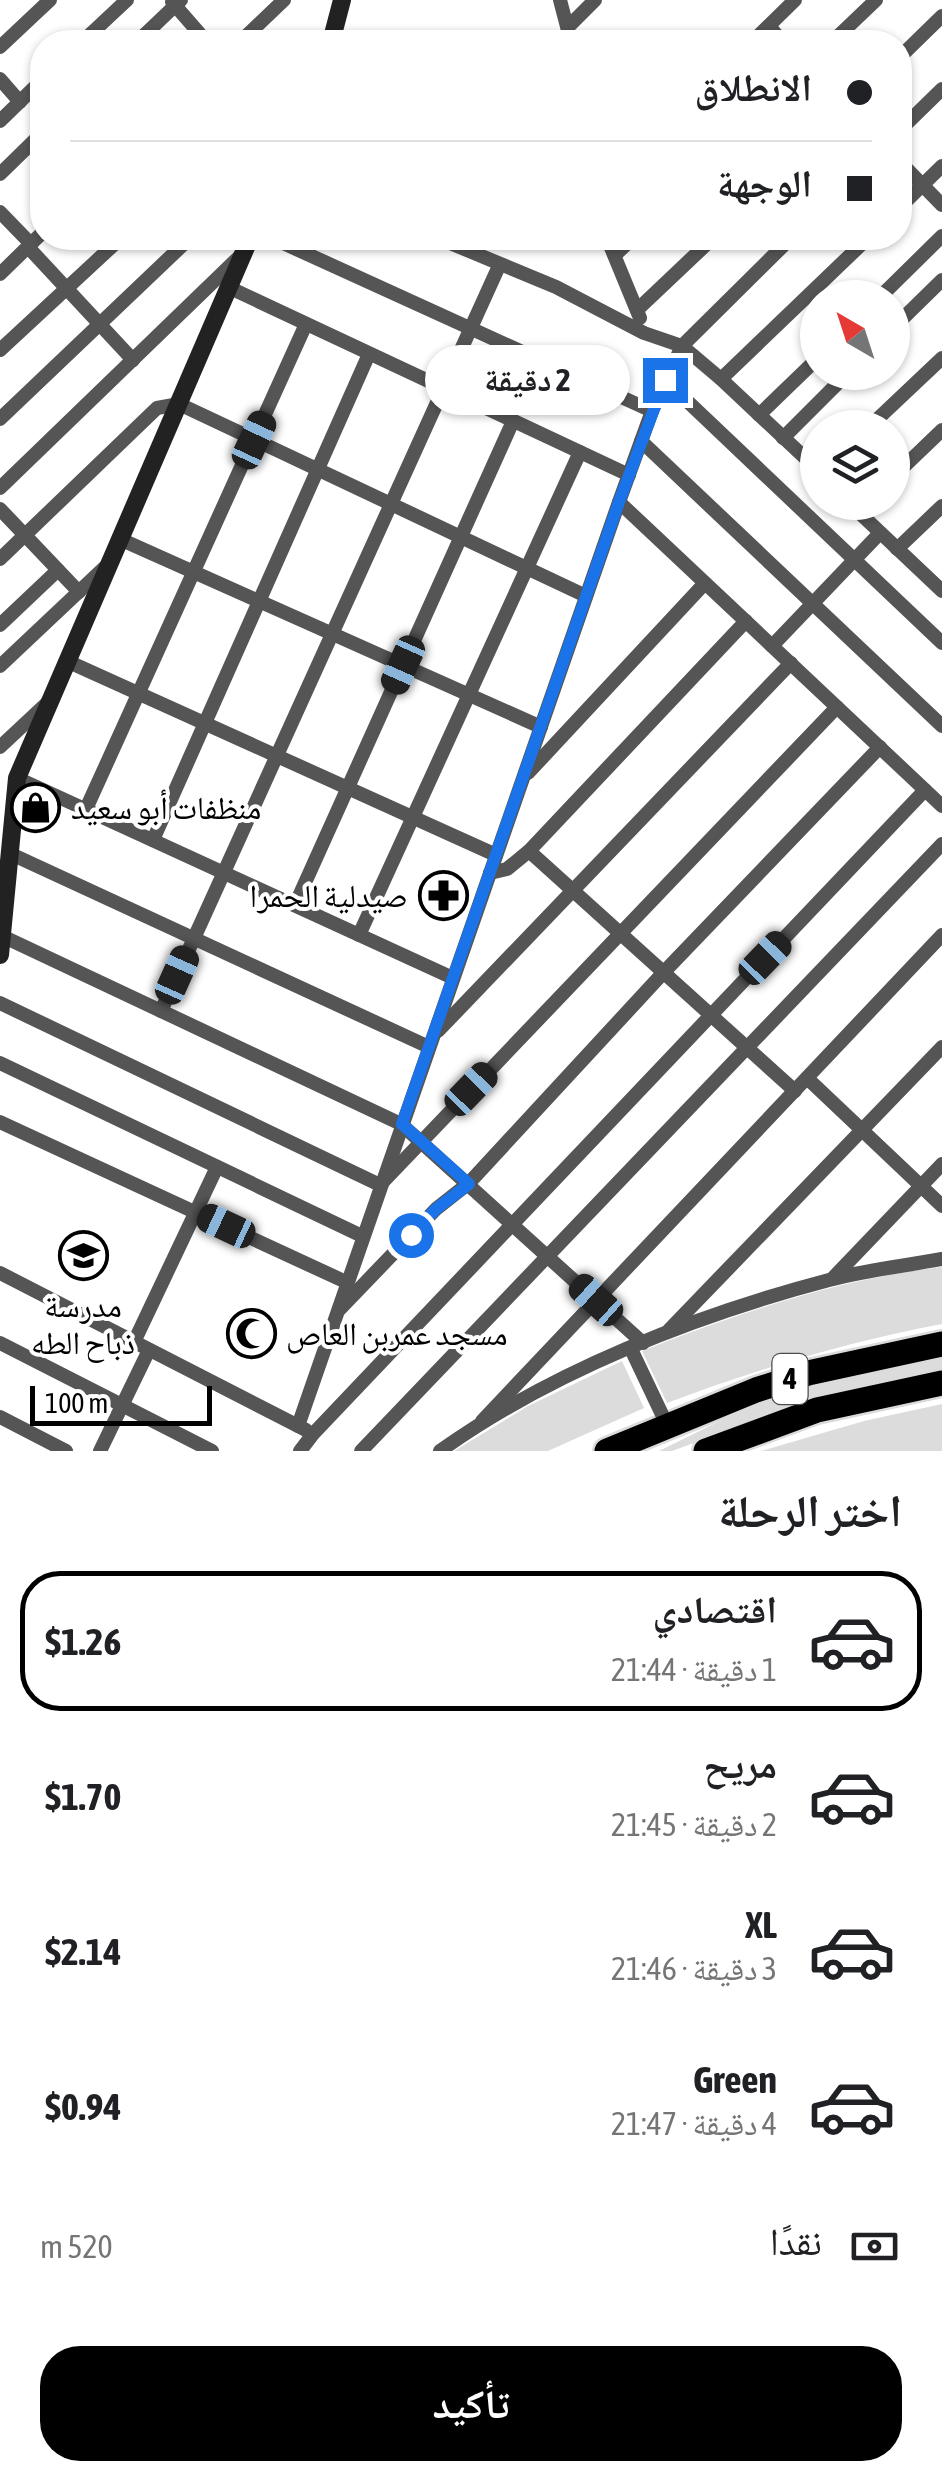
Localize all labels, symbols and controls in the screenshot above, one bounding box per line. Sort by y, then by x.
text: الانطلاق [694,66,812,109]
text: الوجهة [717,162,812,205]
north arrow [800,280,910,390]
map controls [800,280,910,520]
callout: 2 دقيقة [425,345,630,415]
route end [643,358,688,403]
text: 2 دقيقة [484,361,571,398]
car [228,406,280,474]
button: layers [800,410,910,520]
car [377,631,429,699]
shop icon: منظفات أبو سعيد [10,782,62,834]
place label: منظفات أبو سعيد [71,789,261,826]
pharmacy icon: صيدلية الحمرا [417,870,469,922]
place label: صيدلية الحمرا [250,877,408,914]
car [733,926,797,990]
car [151,941,203,1009]
car [439,1057,503,1121]
car [192,1200,260,1252]
route start [389,1213,434,1258]
school or university icon: مدرسة ذباح الطه [57,1230,109,1282]
car [564,1269,628,1331]
place label: مدرسة ذباح الطه [31,1287,135,1363]
mosque icon: مسجد عمربن العاص [225,1308,277,1360]
place label: مسجد عمربن العاص [286,1315,508,1354]
road number: 4 [772,1354,808,1404]
scale bar [30,1381,212,1426]
text: 100 m [45,1387,108,1419]
text: اختر الرحلة [718,1485,902,1537]
text: اقتصادي [653,1588,777,1631]
icon: car [807,1596,897,1686]
text: $1.26 [45,1620,121,1663]
text: 1 دقيقة · 21:44 [611,1651,777,1688]
text: مريح [703,1743,777,1786]
icon: car [807,1751,897,1841]
text: $1.70 [45,1775,121,1818]
text: 2 دقيقة · 21:45 [611,1806,777,1843]
text: XL [745,1903,777,1946]
icon: car [807,1906,897,1996]
text: $2.14 [45,1930,121,1973]
text: 3 دقيقة · 21:46 [611,1950,777,1987]
text: Green [693,2058,777,2101]
icon: car [807,2061,897,2151]
text: $0.94 [45,2085,121,2128]
text: 4 دقيقة · 21:47 [611,2105,777,2142]
icon: cash [847,2219,902,2274]
text: نقدًا [770,2220,822,2263]
text: 520 m [40,2228,113,2265]
button: تأكيد [40,2346,902,2461]

